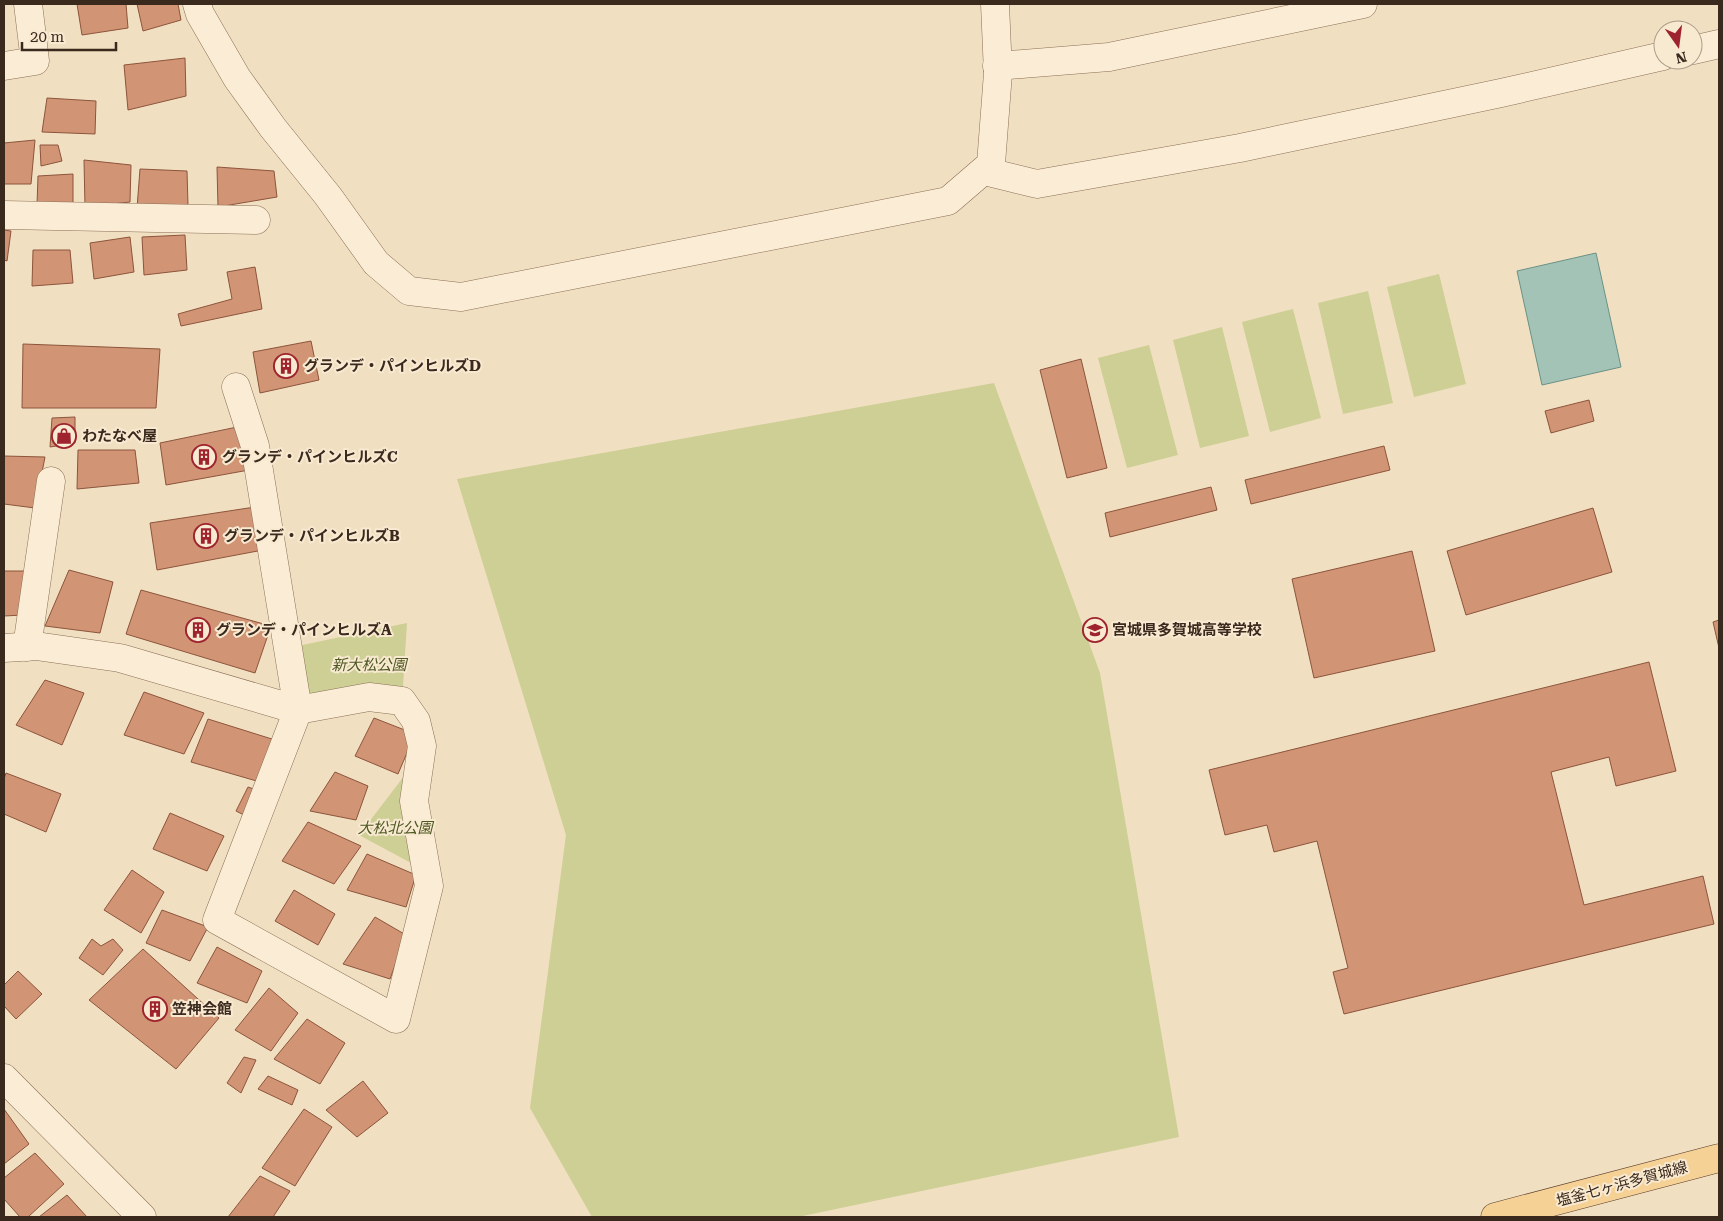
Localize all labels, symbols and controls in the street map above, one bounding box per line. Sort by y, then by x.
scale bar [22,20,116,52]
north arrow [1653,20,1703,70]
text: 20 m [30,28,65,46]
text: N [1674,49,1688,67]
building icon: グランデ・パインヒルズD [273,353,299,379]
place label: グランデ・パインヒルズD [304,357,481,375]
shop icon: わたなべ屋 [51,423,77,449]
place label: わたなべ屋 [82,427,157,445]
building icon: グランデ・パインヒルズC [191,444,217,470]
place label: グランデ・パインヒルズC [222,448,398,466]
building icon: グランデ・パインヒルズB [193,523,219,549]
place label: グランデ・パインヒルズB [224,527,400,545]
building icon: グランデ・パインヒルズA [185,617,211,643]
school or university icon: 宮城県多賀城高等学校 [1082,617,1108,643]
place label: グランデ・パインヒルズA [216,621,392,639]
place label: 宮城県多賀城高等学校 [1112,621,1262,639]
park label: 新大松公園 [331,656,408,674]
park label: 大松北公園 [357,819,434,837]
building icon: 笠神会館 [142,996,168,1022]
place label: 笠神会館 [172,1000,232,1018]
street label: 塩釜七ヶ浜多賀城線 [1554,1158,1690,1210]

